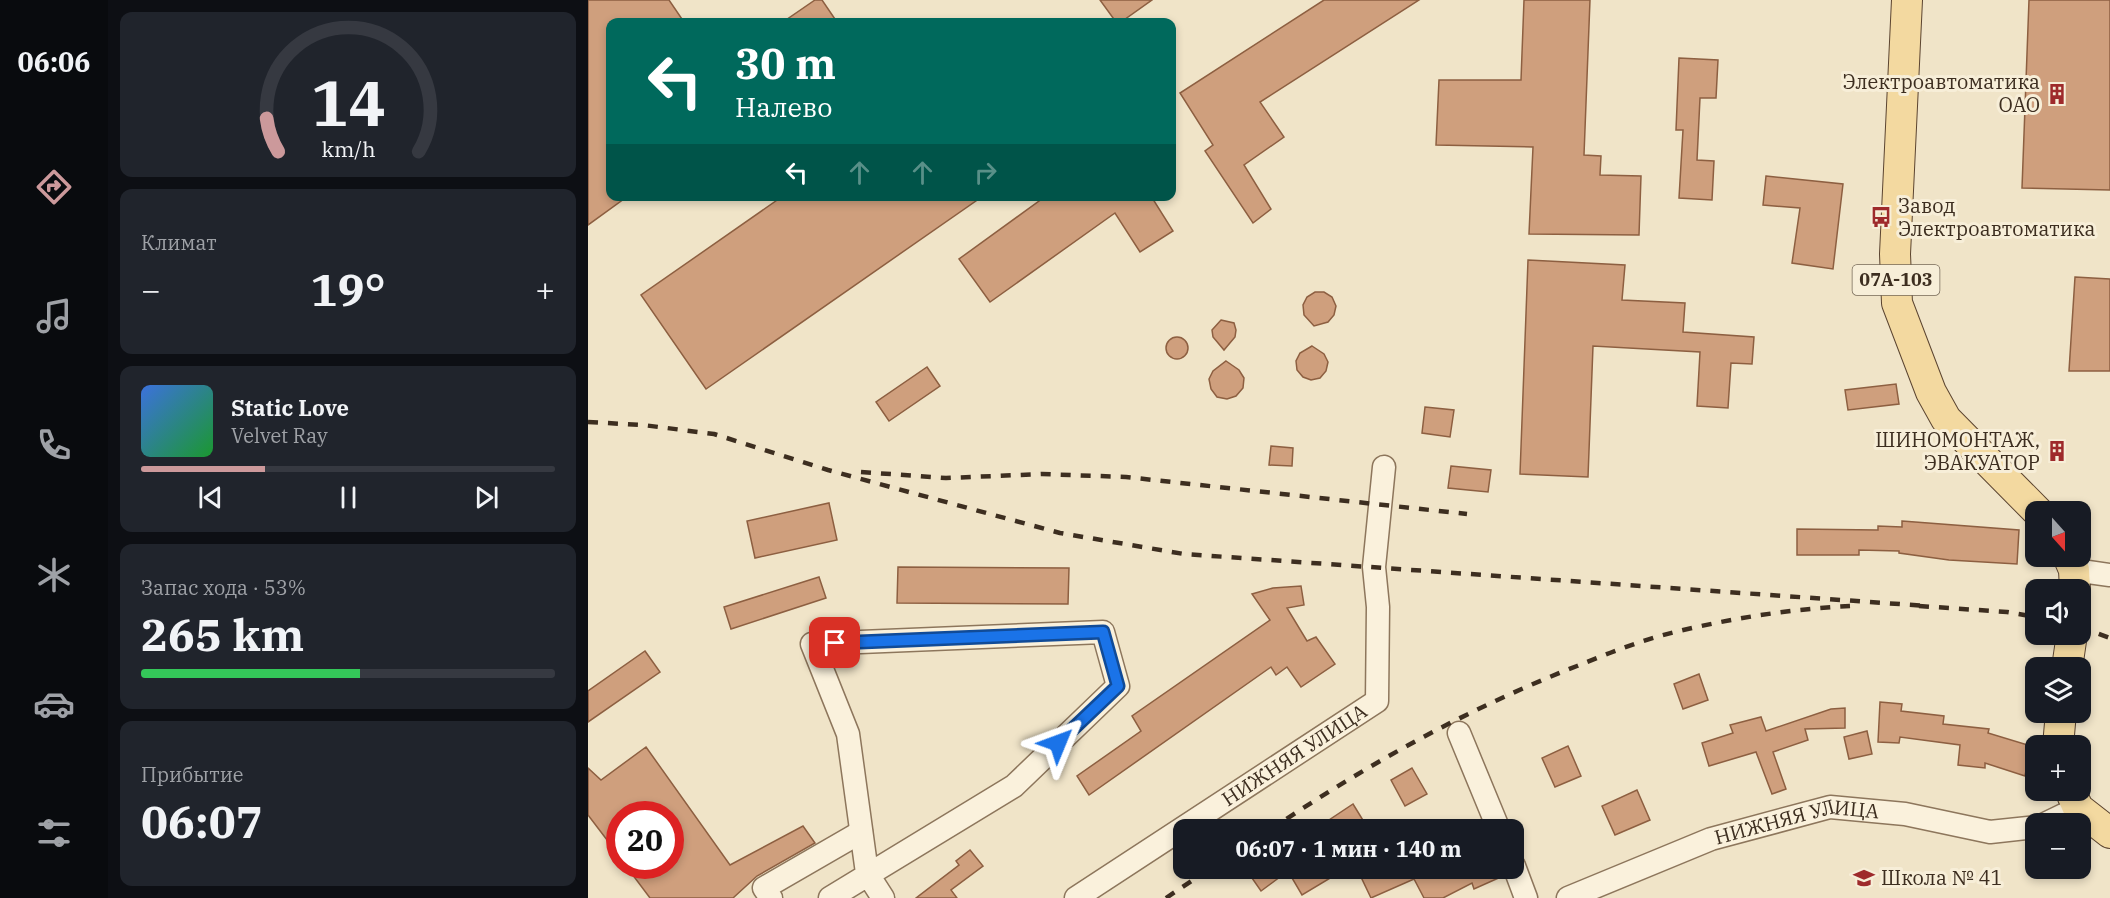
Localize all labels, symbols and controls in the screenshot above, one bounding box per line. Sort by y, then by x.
text: 30 m [735,36,836,91]
icon: left [636,42,714,120]
text: 06:06 [18,44,90,79]
text: 14 [311,62,385,143]
place label: Электроавтоматика ОАО [1843,68,2040,118]
building icon: Электроавтоматика ОАО [2045,82,2069,106]
text: Налево [735,89,832,124]
text: km/h [321,135,375,163]
icon: left [780,156,813,189]
icon: ahead [843,156,876,189]
icon: ahead [906,156,939,189]
icon: right [969,156,1002,189]
icon: directions [33,166,75,208]
place label: Завод Электроавтоматика [1898,192,2095,242]
bus stop icon: Завод Электроавтоматика [1869,205,1893,229]
text: Климат [141,229,217,256]
text: 19° [310,260,386,318]
road number: 07А-103 [1852,265,1940,295]
text: − [141,268,161,311]
text: + [535,268,555,311]
icon: music [33,295,75,337]
text: Static Love [231,393,349,422]
text: Velvet Ray [231,422,328,449]
icon: phone [33,424,75,466]
place label: ШИНОМОНТАЖ, ЭВАКУАТОР [1875,426,2040,476]
building icon: ШИНОМОНТАЖ, ЭВАКУАТОР [2045,439,2069,463]
icon: previous [194,481,227,514]
icon: pause [332,481,365,514]
icon: next [470,481,503,514]
north arrow [2025,501,2091,567]
map controls [2025,501,2091,879]
icon: climate [33,554,75,596]
text: Запас хода · 53% [141,574,306,601]
button: sound [2025,579,2091,645]
text: 265 km [141,605,304,663]
pin [809,617,860,668]
icon: arrive [818,626,851,659]
button: layers [2025,657,2091,723]
icon: car [33,683,75,725]
street label: НИЖНЯЯ УЛИЦА [1216,697,1372,812]
position arrow [1026,711,1090,775]
button: + [2025,735,2091,801]
text: Прибытие [141,761,244,788]
text: 06:07 [141,792,263,850]
street label: НИЖНЯЯ УЛИЦА [1711,792,1881,851]
speed limit sign: 20 [606,801,684,879]
icon: filters [33,812,75,854]
button: − [2025,813,2091,879]
text: 06:07 · 1 мин · 140 m [1235,834,1462,863]
place label: Школа № 41 [1881,864,2002,891]
school or university icon: Школа № 41 [1852,866,1876,890]

